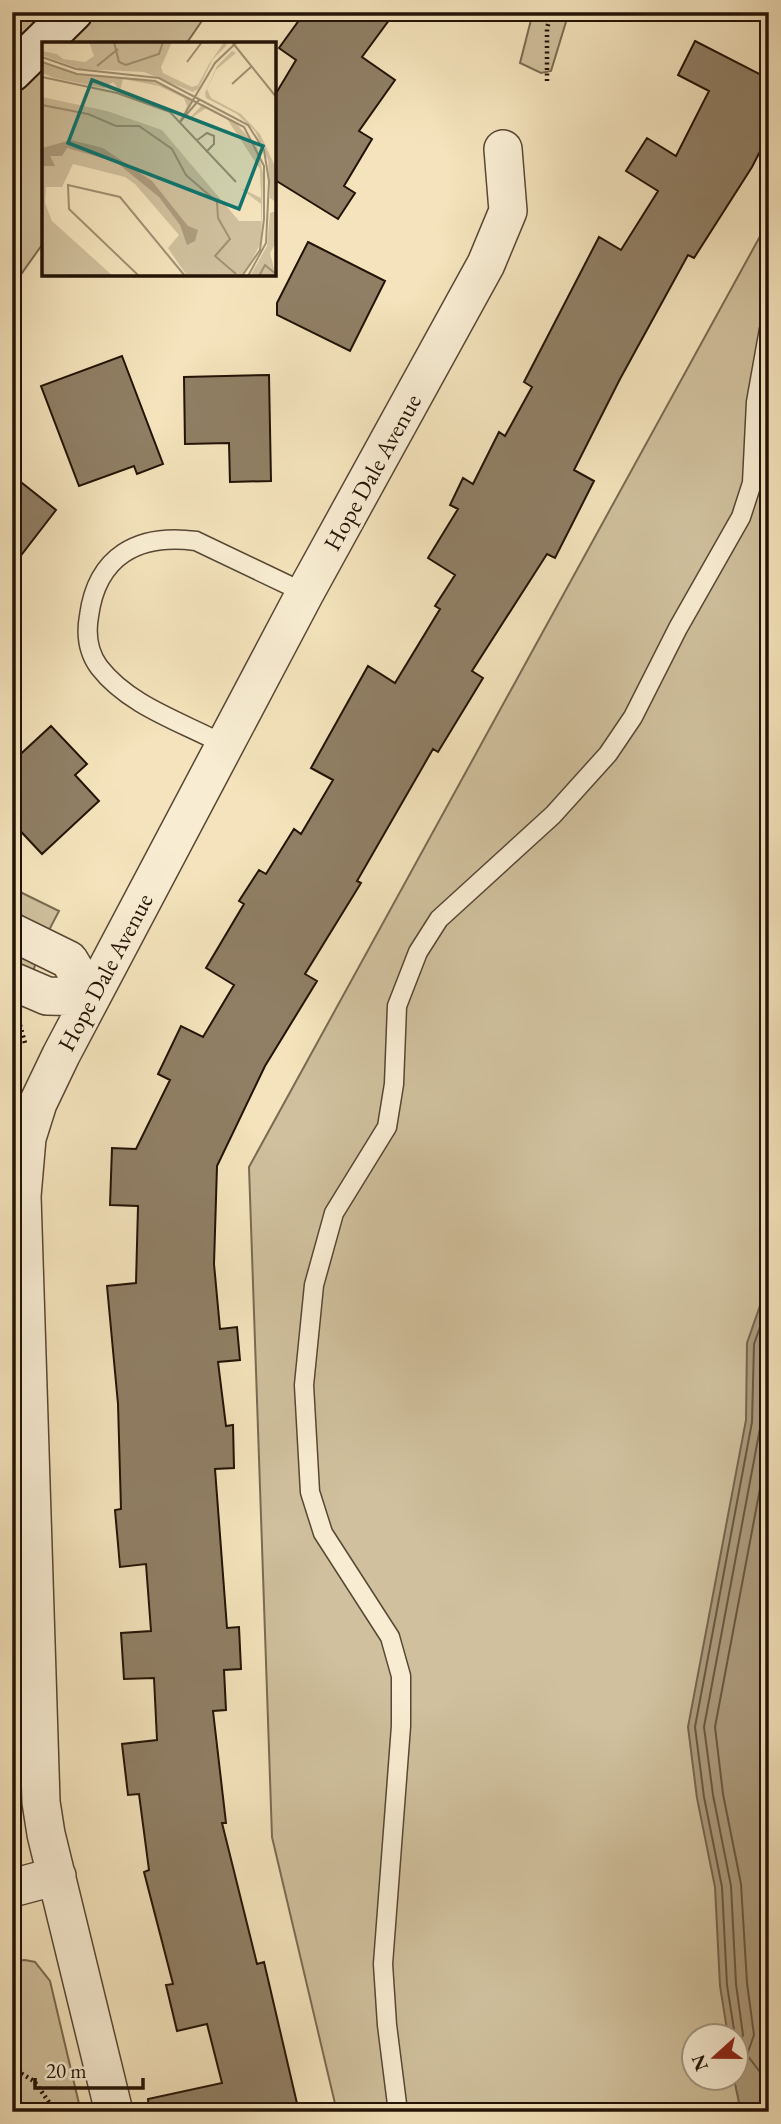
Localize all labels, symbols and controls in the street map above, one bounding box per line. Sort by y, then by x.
inset map [42,42,276,276]
street label: Hope Dale Avenue [316,388,428,556]
street label: Hope Dale Avenue [50,888,160,1056]
north arrow [680,2022,750,2092]
scale bar [35,2047,144,2091]
text: N [685,2051,714,2075]
text: 20 m [46,2057,87,2084]

